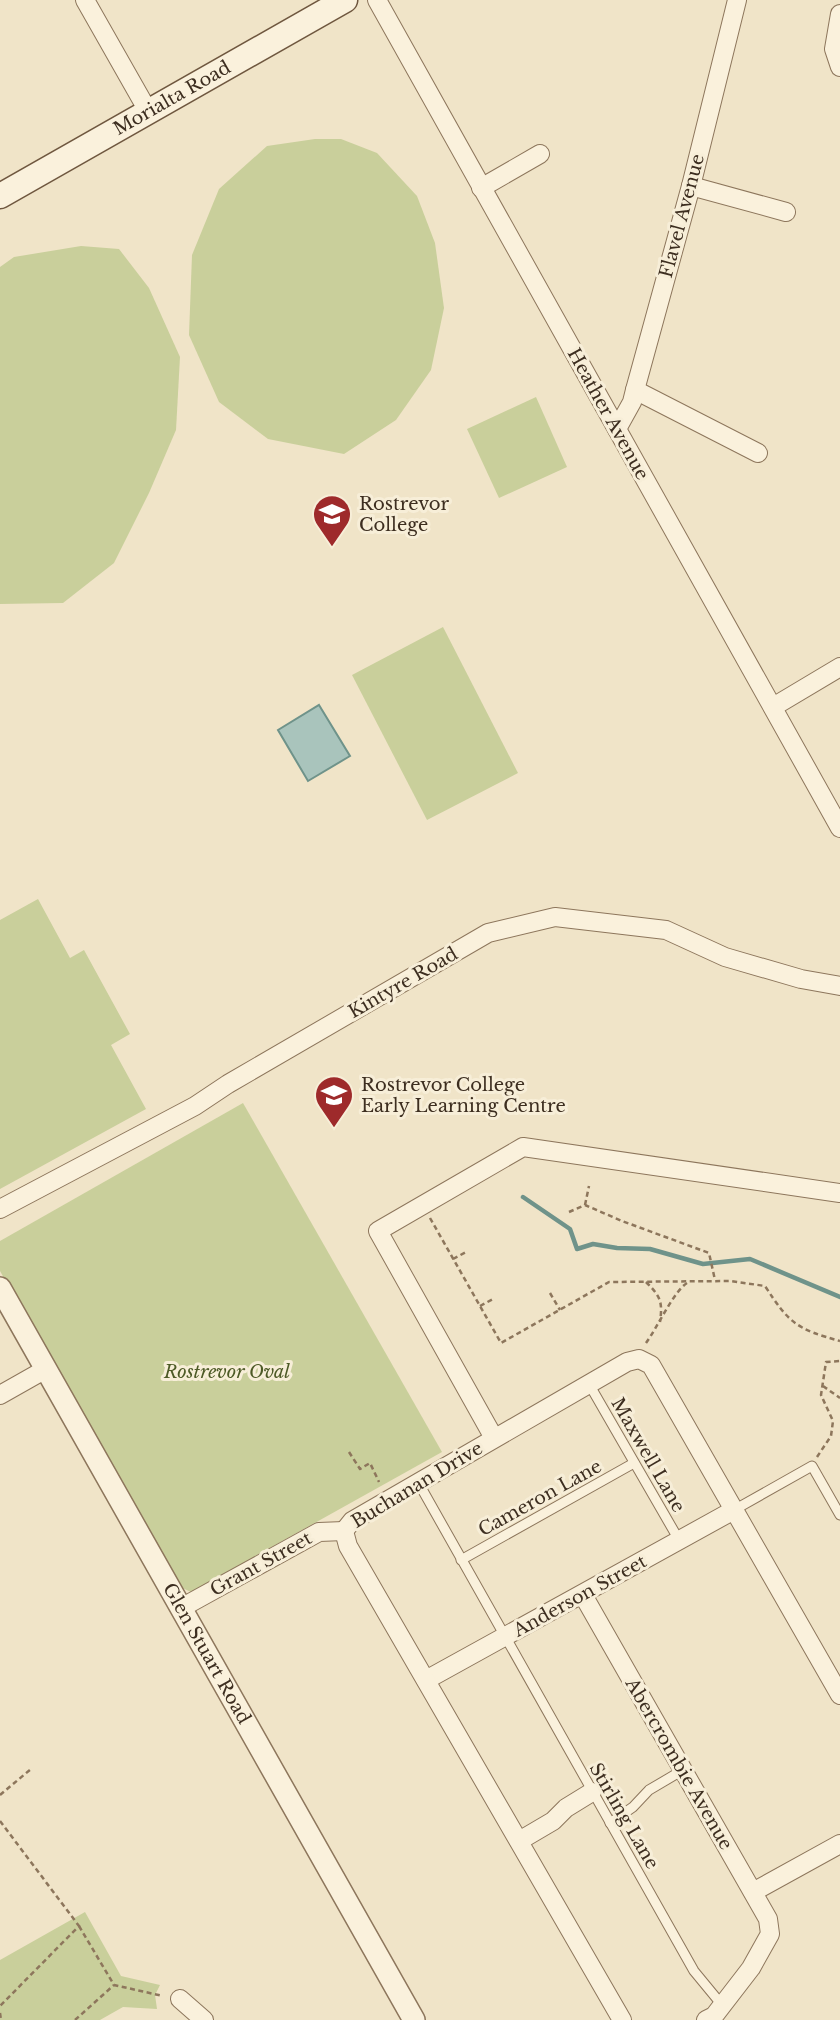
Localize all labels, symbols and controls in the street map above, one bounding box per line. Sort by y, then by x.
street label: Morialta Road [110,56,235,140]
street label: Flavel Avenue [655,152,709,280]
street label: Heather Avenue [563,344,653,484]
school or university icon: Rostrevor College [311,493,353,548]
place label: Rostrevor College [359,493,450,536]
street label: Kintyre Road [344,943,462,1023]
school or university icon: Rostrevor College Early Learning Centre [313,1074,355,1129]
place label: Rostrevor College Early Learning Centre [361,1074,566,1117]
park label: Rostrevor Oval [163,1361,290,1383]
street label: Maxwell Lane [606,1394,690,1516]
street label: Buchanan Drive [347,1437,487,1533]
street label: Cameron Lane [475,1455,605,1541]
street label: Grant Street [206,1527,316,1601]
street label: Anderson Street [509,1550,651,1642]
street label: Glen Stuart Road [158,1579,255,1728]
street label: Abercrombie Avenue [620,1673,737,1854]
street label: Stirling Lane [585,1759,663,1873]

